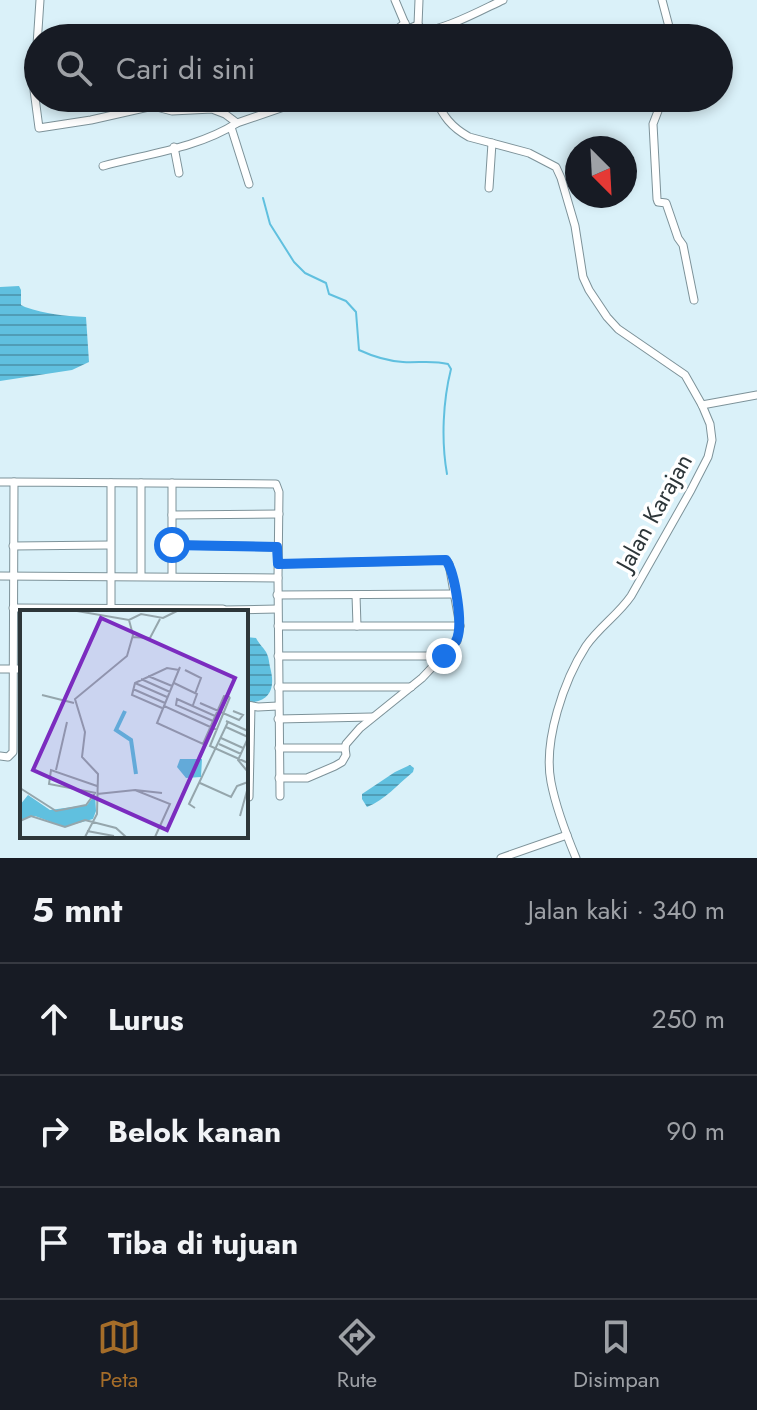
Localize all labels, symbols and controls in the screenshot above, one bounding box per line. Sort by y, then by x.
search box [24,24,733,112]
icon: search [52,46,96,90]
text: Cari di sini [116,47,255,90]
north arrow [565,136,637,208]
street label: Jalan Karajan [606,447,701,580]
route start [154,527,190,563]
inset map [20,610,248,838]
route end [426,638,462,674]
text: 5 mnt [32,886,122,935]
text: Jalan kaki · 340 m [528,891,725,929]
icon: ahead [32,997,76,1041]
text: Lurus [108,998,184,1041]
text: 250 m [652,1000,725,1038]
icon: right [32,1109,76,1153]
text: Belok kanan [108,1110,281,1153]
text: 90 m [666,1112,725,1150]
icon: arrive [32,1221,76,1265]
text: Tiba di tujuan [108,1222,298,1265]
tab: Peta [97,1315,141,1395]
tab: Rute [335,1315,379,1395]
tab: Disimpan [573,1315,660,1395]

